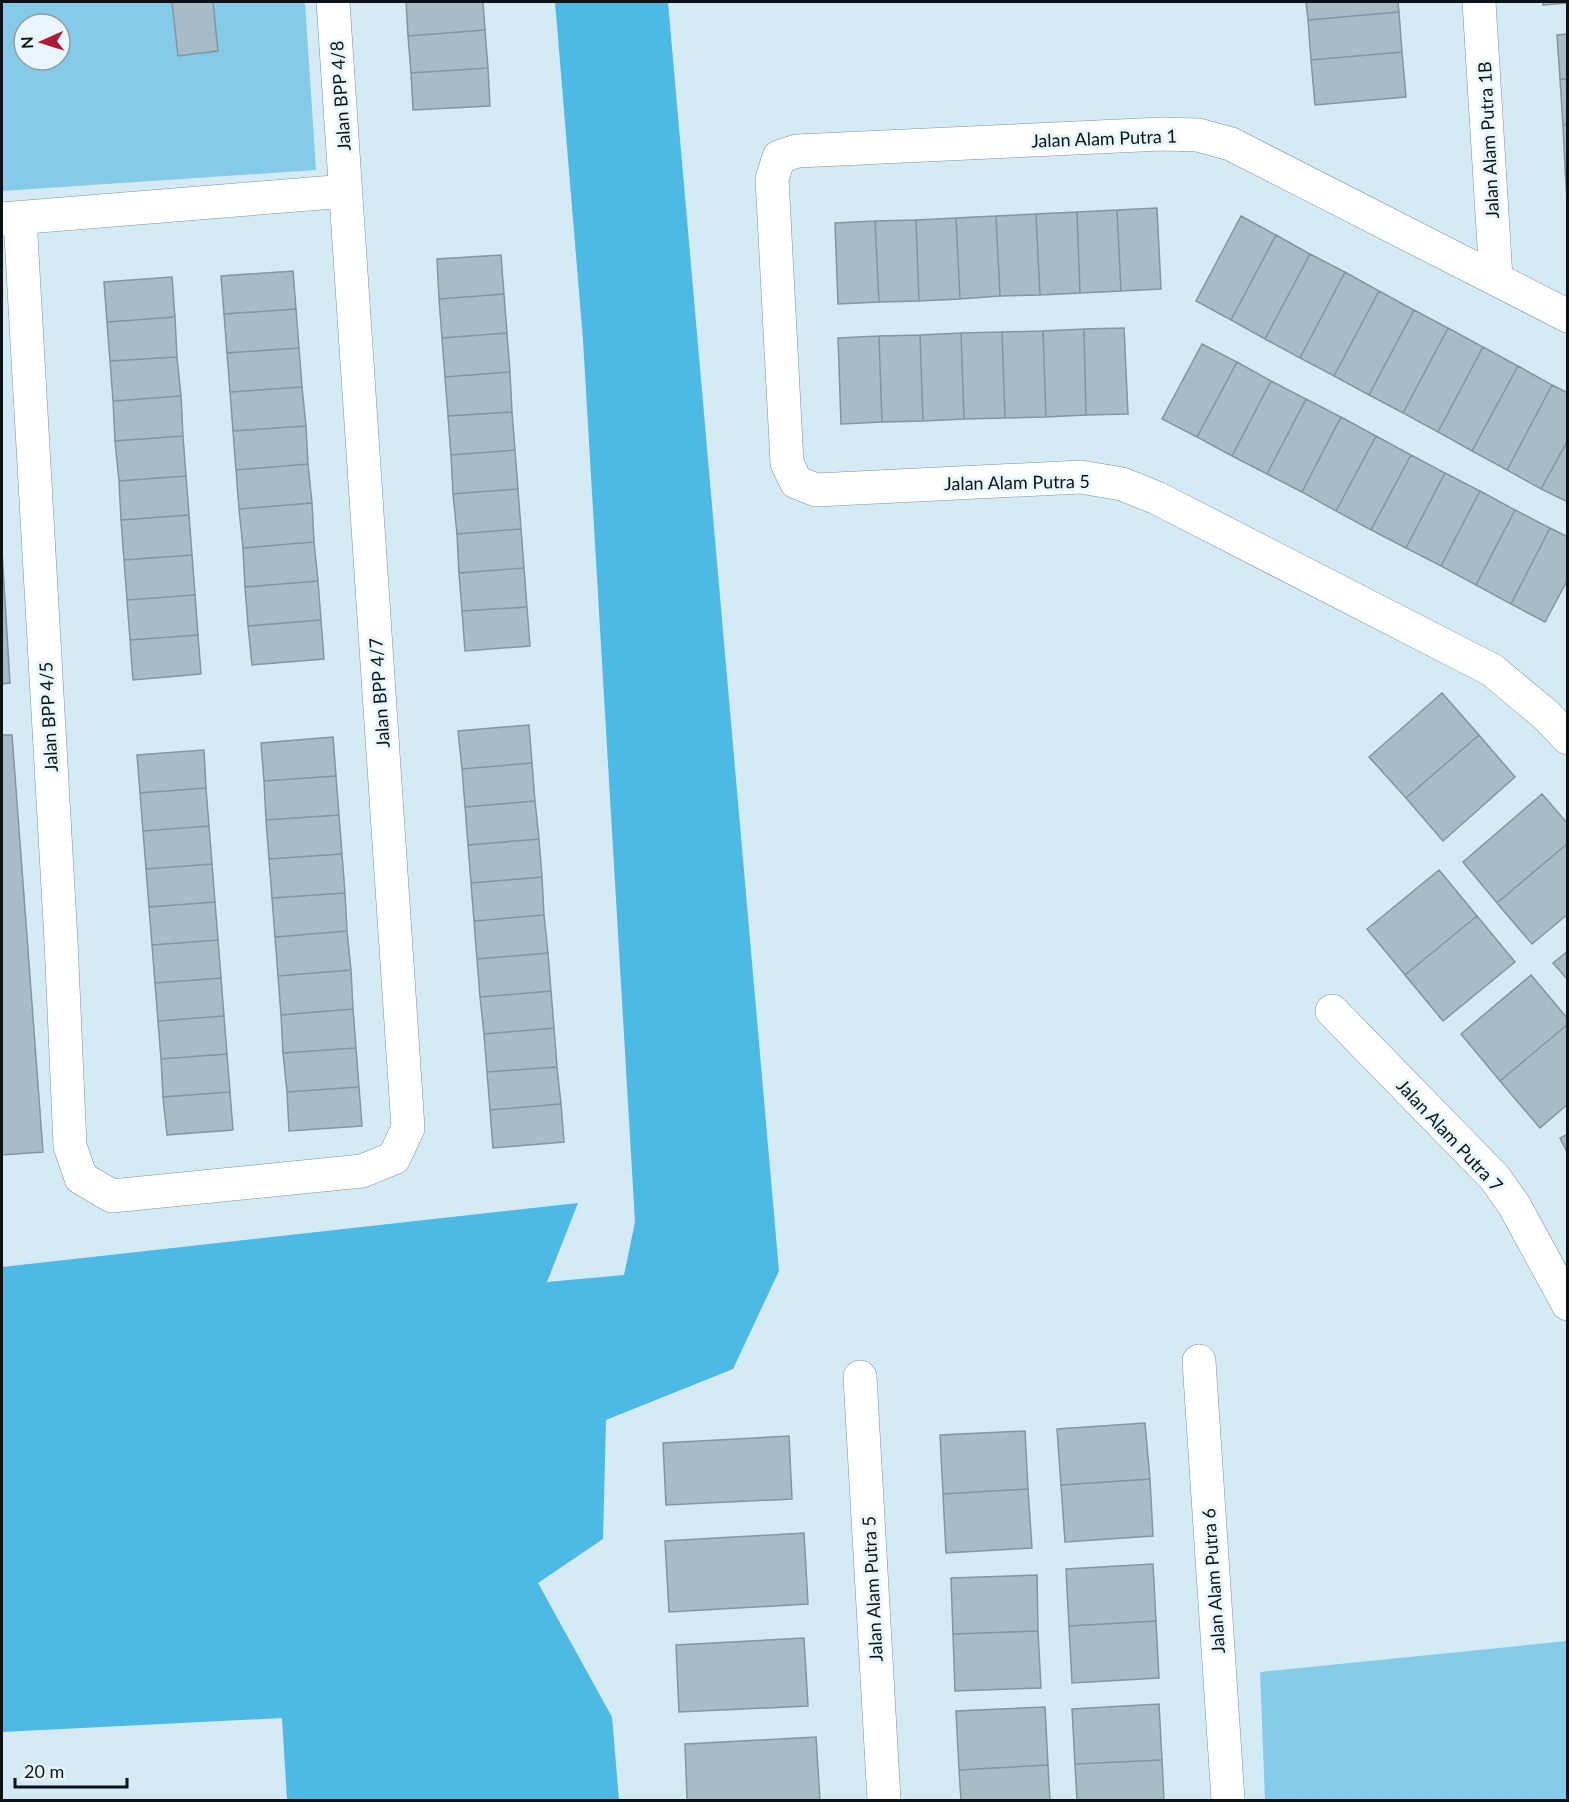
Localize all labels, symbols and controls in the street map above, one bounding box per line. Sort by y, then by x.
north arrow [12,12,72,72]
text: N [17,36,36,49]
street label: Jalan BPP 4/8 [325,40,355,152]
street label: Jalan Alam Putra 1B [1473,61,1503,219]
street label: Jalan Alam Putra 1 [1031,124,1177,152]
street label: Jalan Alam Putra 5 [944,470,1090,494]
street label: Jalan BPP 4/7 [364,637,394,749]
street label: Jalan BPP 4/5 [34,661,62,773]
street label: Jalan Alam Putra 7 [1392,1074,1508,1196]
street label: Jalan Alam Putra 6 [1197,1508,1229,1654]
street label: Jalan Alam Putra 5 [857,1516,887,1662]
scale bar [15,1751,128,1789]
text: 20 m [24,1760,64,1782]

